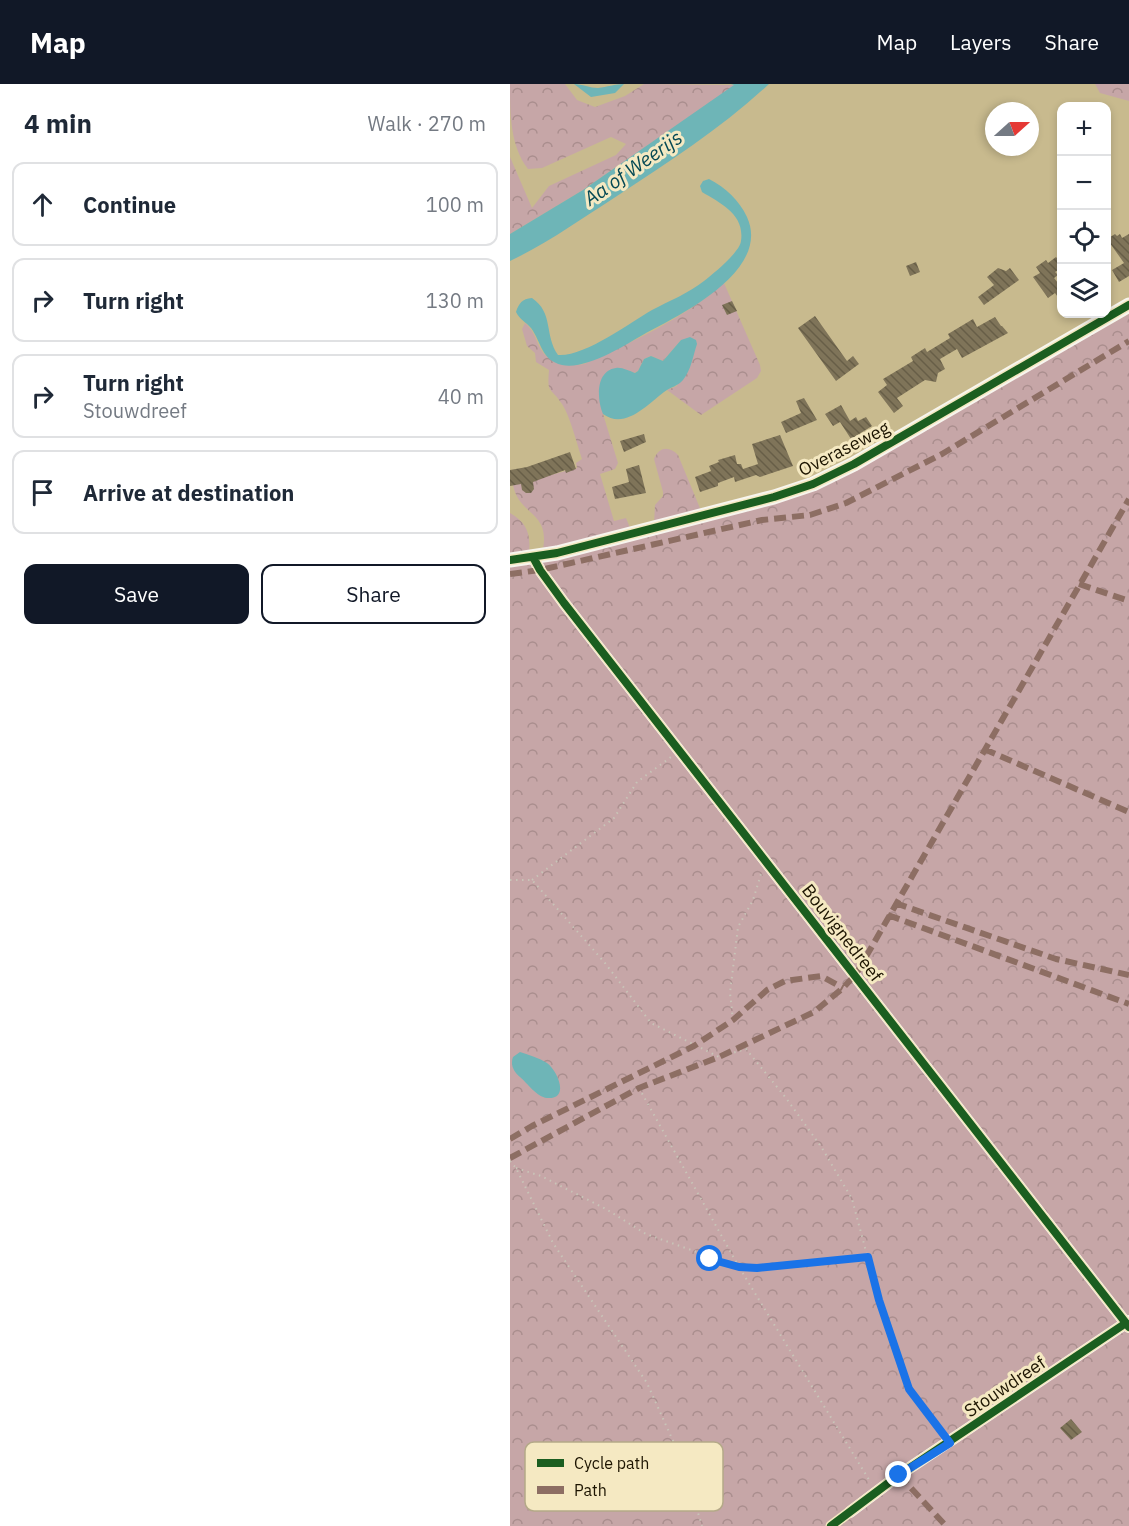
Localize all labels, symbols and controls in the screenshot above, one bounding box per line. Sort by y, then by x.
text: Map [30,24,86,61]
text: Map [877,28,917,56]
text: Layers [950,28,1012,56]
text: Share [1045,28,1099,56]
north arrow [985,102,1039,156]
map controls [1057,102,1111,318]
button: + [1057,102,1111,156]
text: 4 min [24,106,92,140]
text: Walk · 270 m [368,110,486,137]
water label: Aa of Weerijs [577,124,687,212]
button: − [1057,156,1111,210]
icon: ahead [26,188,59,221]
text: Continue [83,190,176,219]
text: 100 m [426,191,484,218]
button: locate [1057,210,1111,264]
button: layers [1057,264,1111,318]
icon: right [26,284,59,317]
text: Turn right [83,286,184,315]
text: 130 m [426,287,484,314]
text: Turn right [83,368,184,397]
icon: right [26,380,59,413]
text: 40 m [438,383,484,410]
text: Stouwdreef [83,397,187,424]
street label: Overaseweg [794,416,894,481]
icon: arrive [26,476,59,509]
text: Arrive at destination [83,478,294,507]
button: Save [24,564,249,624]
button: Share [261,564,486,624]
street label: Bouvignedreef [797,879,888,986]
route start [696,1245,722,1271]
street label: Stouwdreef [960,1351,1050,1422]
legend [525,1442,723,1511]
text: Cycle path [574,1453,649,1473]
route end [885,1461,911,1487]
text: Path [574,1480,607,1500]

